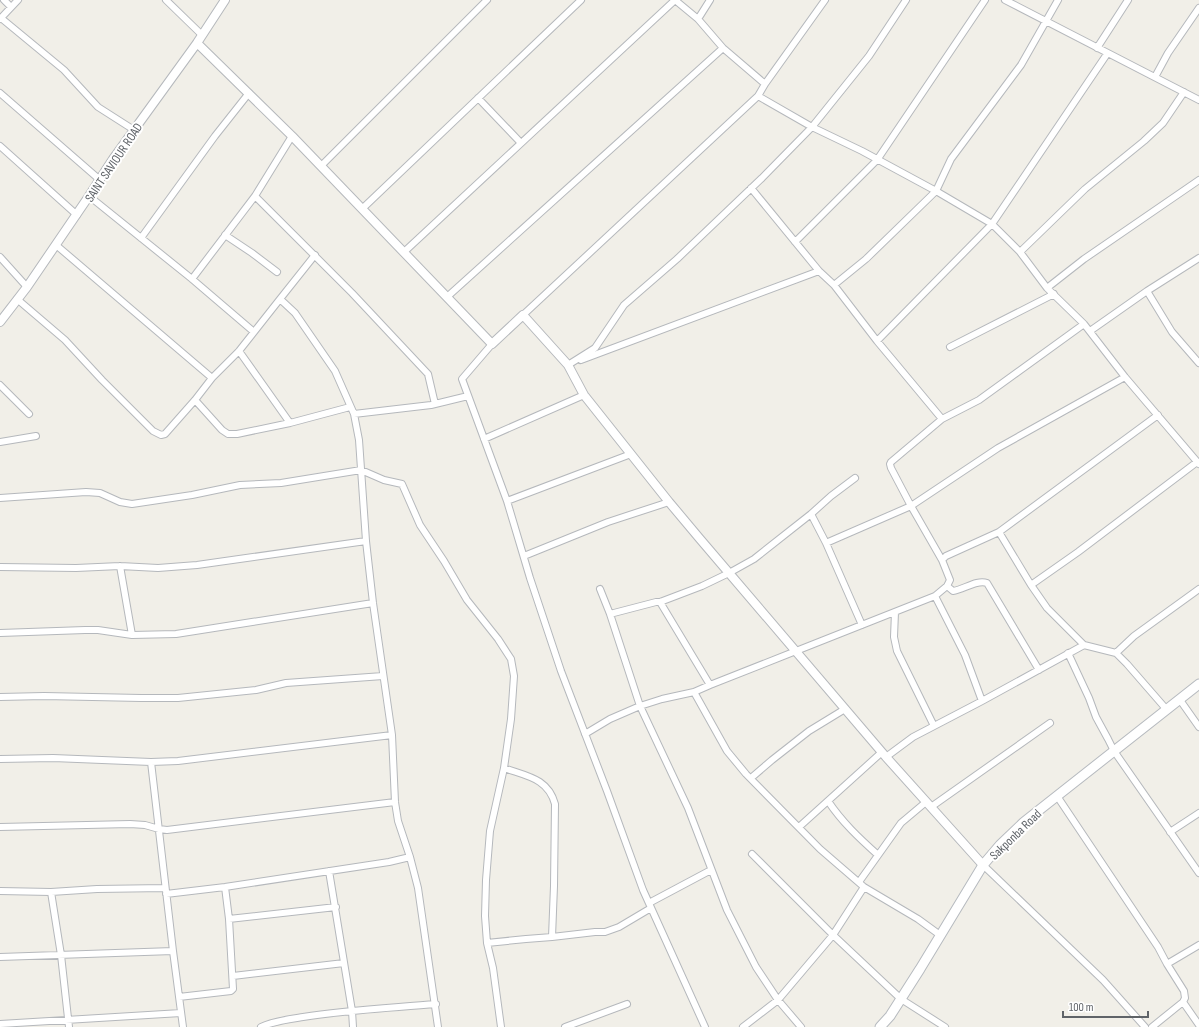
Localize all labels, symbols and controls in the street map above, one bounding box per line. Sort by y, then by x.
street label: SAINT SAVIOUR ROAD [81,120,146,205]
street label: Sakponba Road [986,806,1045,863]
scale bar [1063,993,1148,1019]
text: 100 m [1069,1000,1094,1015]

